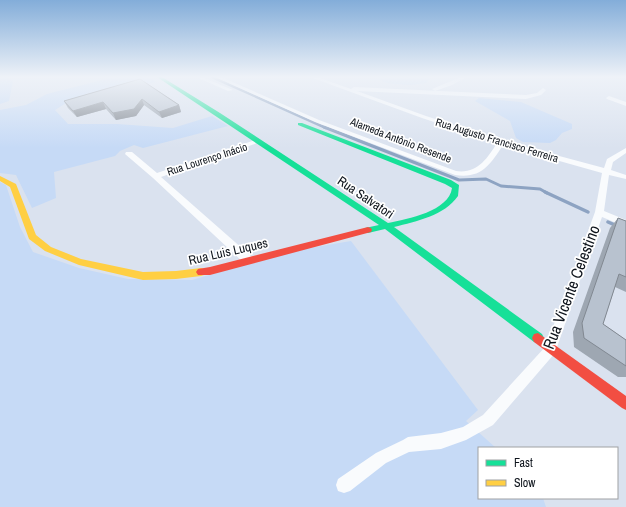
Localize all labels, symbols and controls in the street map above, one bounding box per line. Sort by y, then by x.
street label: Alameda Antônio Resende [347,114,454,166]
street label: Rua Augusto Francisco Ferreira [434,115,560,165]
street label: Rua Lourenço Inácio [165,139,249,179]
street label: Rua Salvatori [334,172,397,223]
street label: Rua Vicente Celestino [537,222,605,352]
street label: Rua Luis Luques [187,234,269,269]
legend [478,447,618,499]
text: Fast [514,455,533,471]
text: Slow [514,475,536,491]

